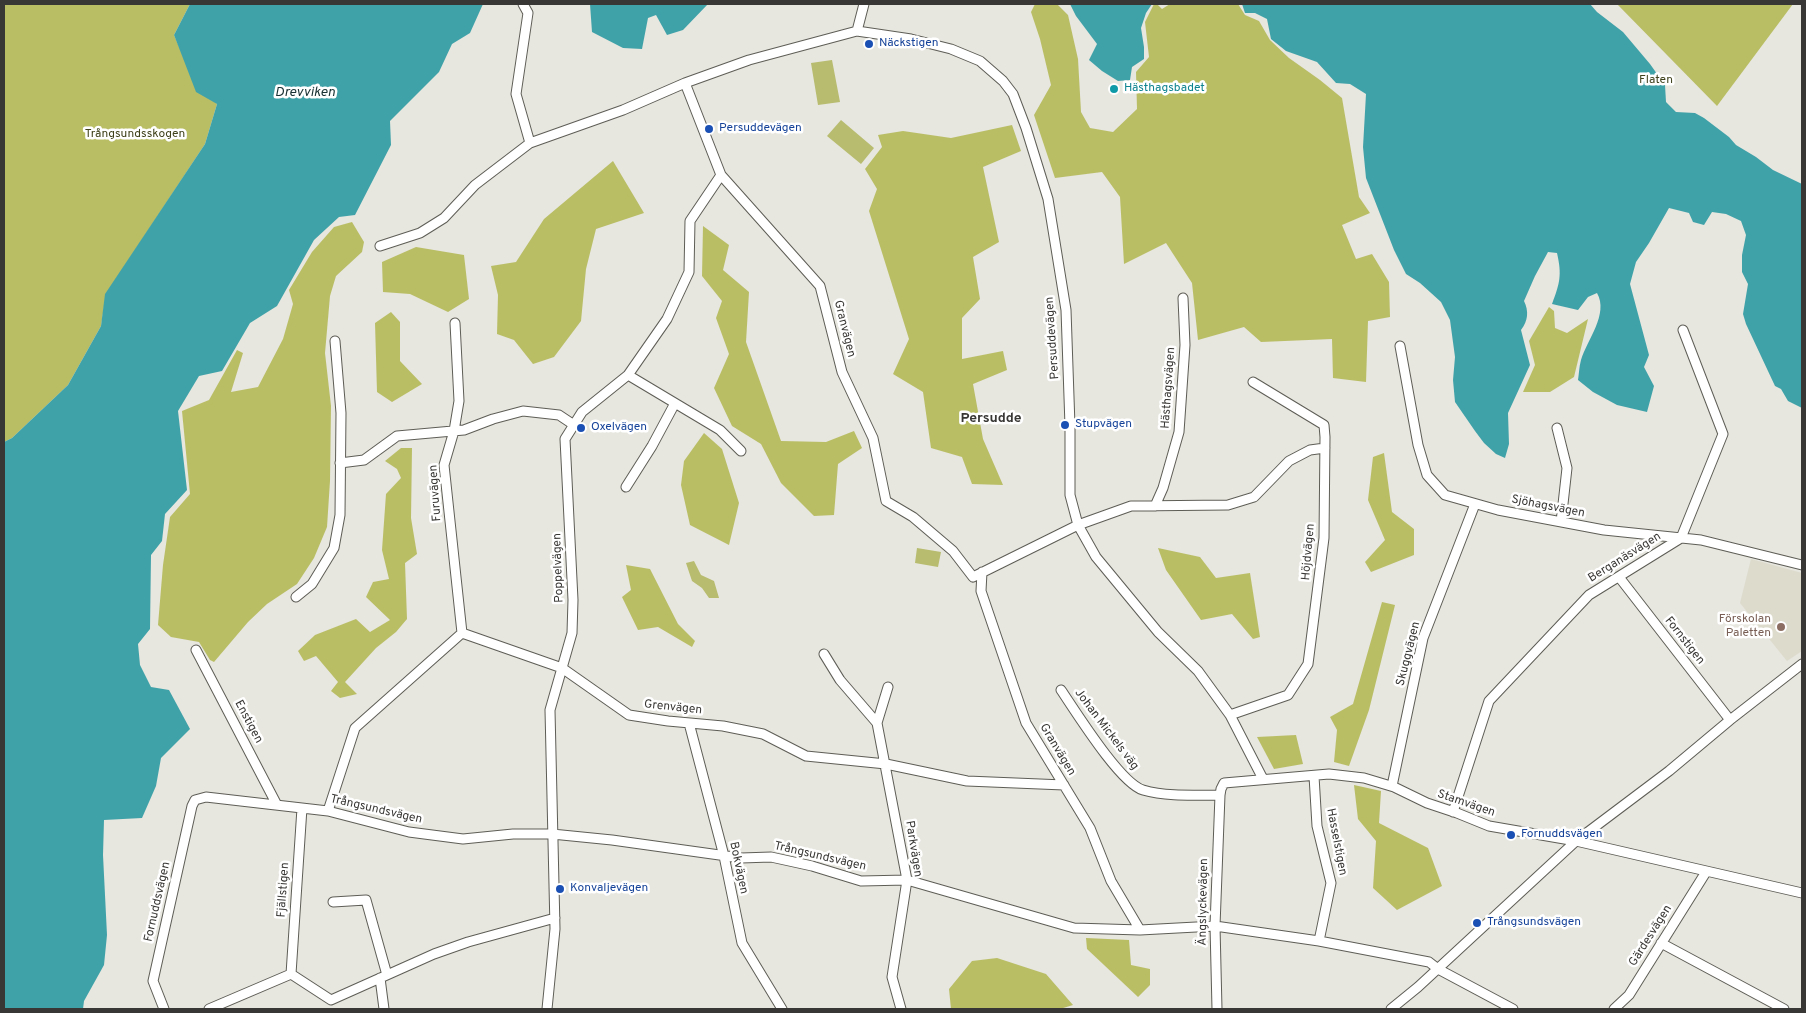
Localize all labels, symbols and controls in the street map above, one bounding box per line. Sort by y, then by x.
place label: Näckstigen [879,37,938,51]
marker: Näckstigen [863,38,875,50]
park label: Flaten [1639,74,1673,88]
place label: Hästhagsbadet [1124,82,1205,96]
marker: Hästhagsbadet [1108,83,1120,95]
water label: Drevviken [275,85,335,101]
place label: Persuddevägen [719,122,802,136]
marker: Persuddevägen [703,123,715,135]
park label: Trångsundsskogen [85,128,185,142]
street label: Persuddevägen [1043,296,1063,380]
street label: Granvägen [830,299,858,359]
street label: Hästhagsvägen [1159,347,1179,429]
district label: Persudde [960,411,1022,427]
place label: Stupvägen [1075,418,1132,432]
marker: Stupvägen [1059,419,1071,431]
place label: Oxelvägen [591,421,647,435]
marker: Oxelvägen [575,422,587,434]
street label: Furuvägen [427,464,445,522]
street label: Sjöhagsvägen [1510,493,1586,521]
street label: Höjdvägen [1299,523,1319,581]
street label: Berganäsvägen [1586,530,1664,586]
street label: Poppelvägen [551,533,567,603]
place label: Förskolan Paletten [1719,613,1771,641]
street label: Fornstigen [1661,614,1707,668]
street label: Skuggvägen [1394,620,1424,688]
marker: Förskolan Paletten [1775,621,1787,633]
street label: Johan Mickels väg [1071,687,1141,773]
street label: Enstigen [231,698,265,746]
street label: Grenvägen [643,698,703,718]
street label: Granvägen [1036,721,1078,779]
street label: Stamvägen [1435,787,1497,821]
street label: Trångsundsvägen [329,792,423,828]
street label: Hasselstigen [1322,807,1350,877]
street label: Parkvägen [901,820,925,878]
place label: Fornuddsvägen [1521,828,1603,842]
marker: Fornuddsvägen [1505,829,1517,841]
street label: Trångsundsvägen [773,839,867,875]
street label: Bokvägen [725,841,751,895]
street label: Ängslyckevägen [1196,858,1212,946]
street label: Fornuddsvägen [142,861,174,943]
street label: Fjällstigen [275,862,293,918]
place label: Konvaljevägen [570,882,648,896]
marker: Konvaljevägen [554,883,566,895]
street label: Gärdesvägen [1626,903,1676,969]
place label: Trångsundsvägen [1487,916,1581,930]
marker: Trångsundsvägen [1471,917,1483,929]

